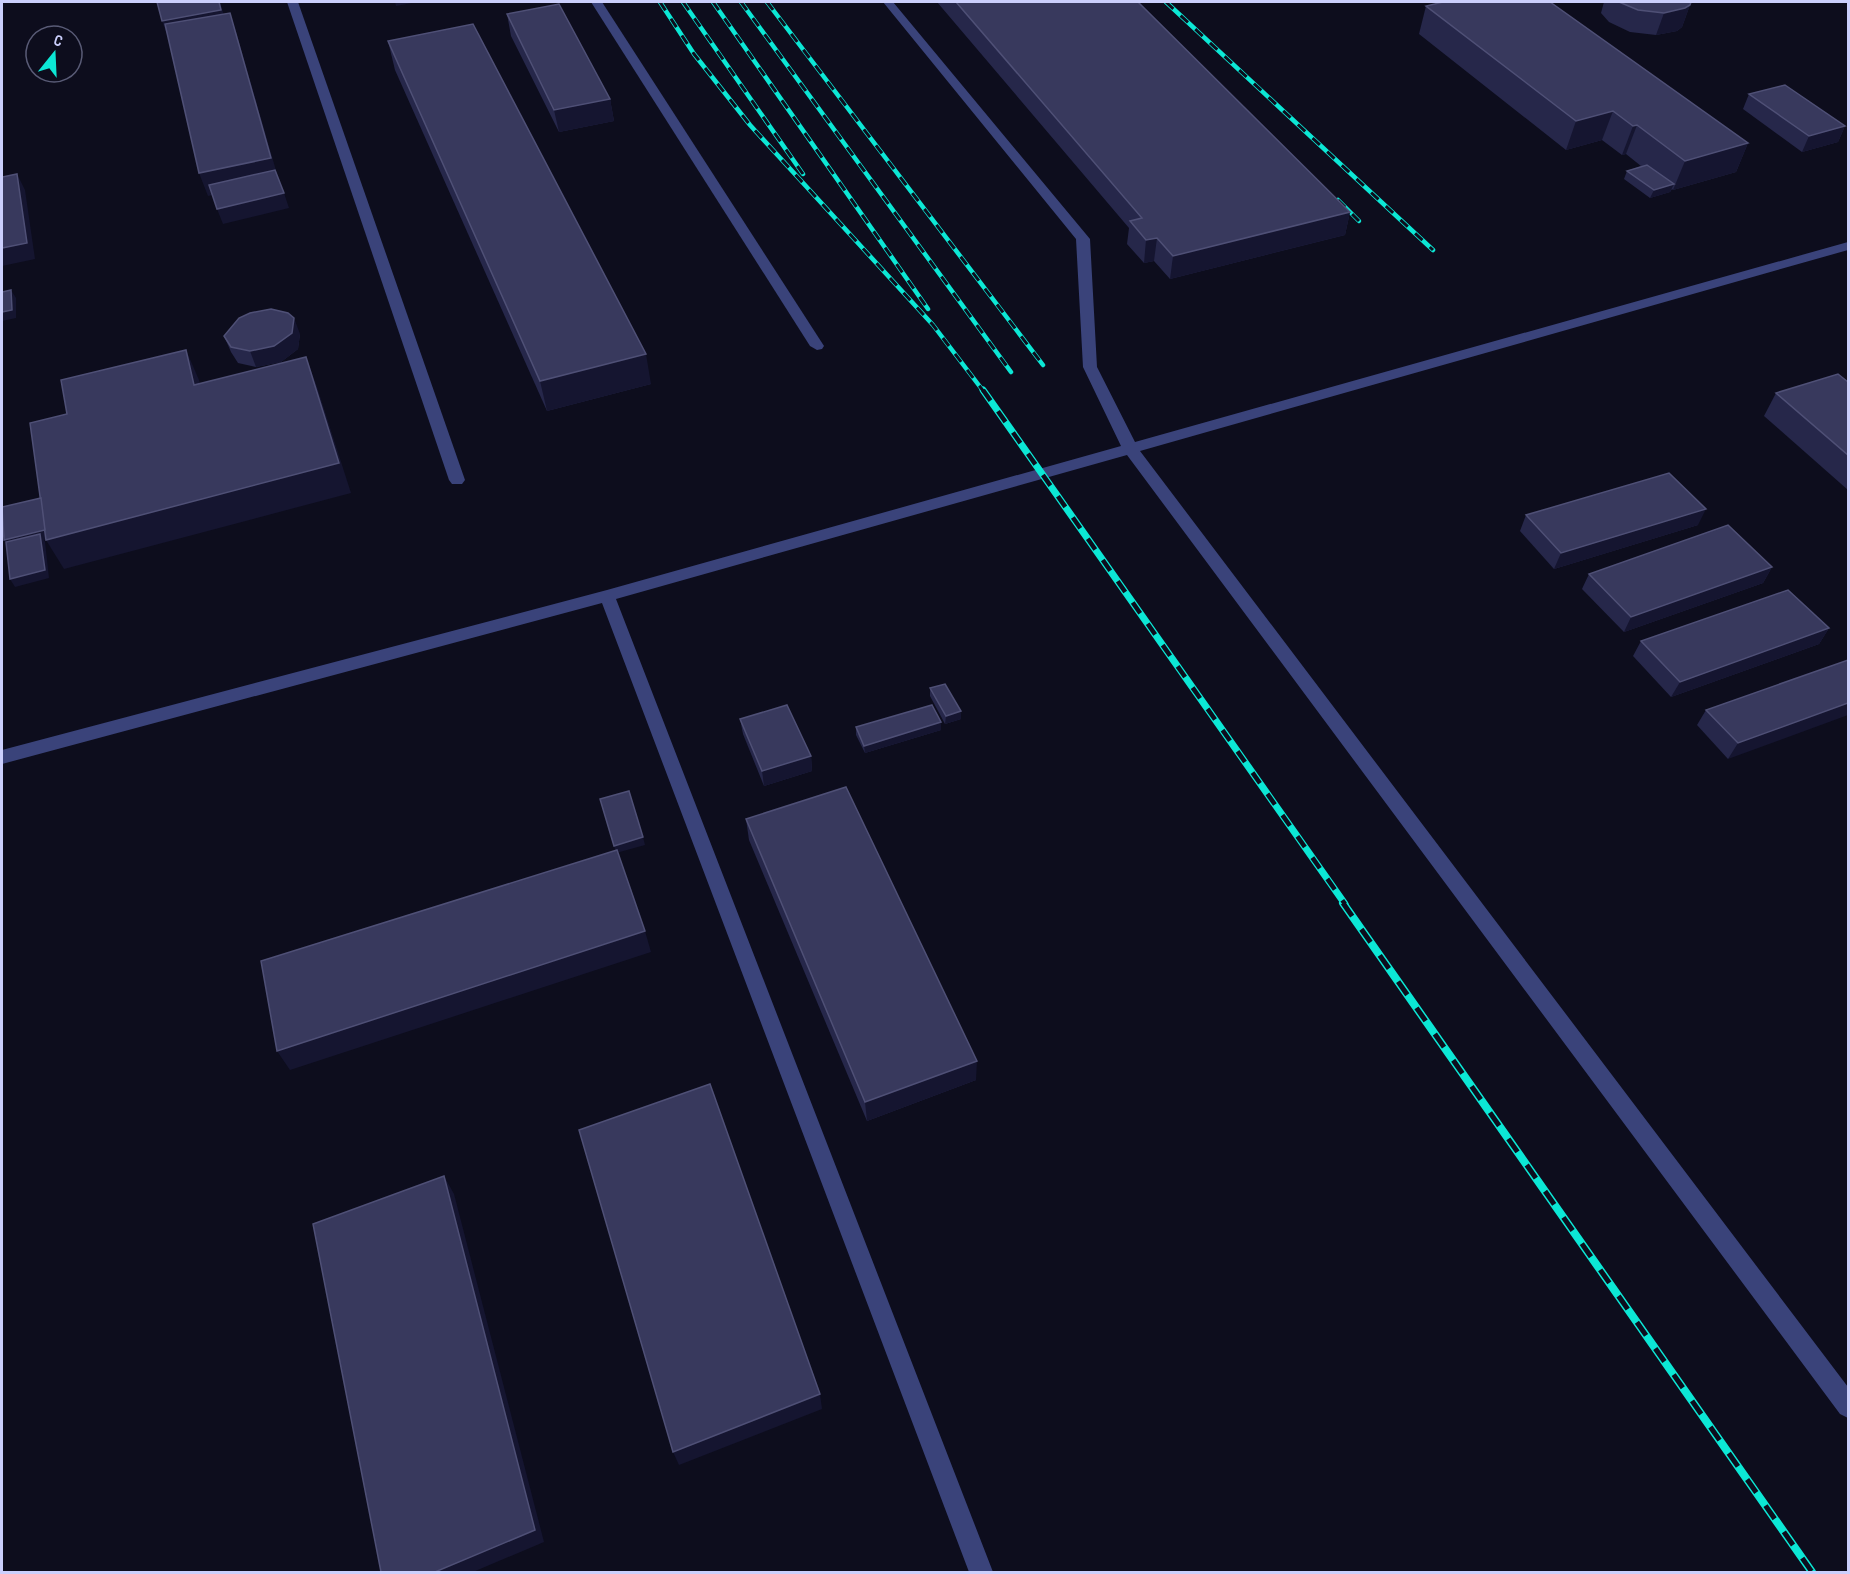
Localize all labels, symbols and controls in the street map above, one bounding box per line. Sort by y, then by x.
north arrow [24,24,84,84]
text: С [51,31,65,51]

